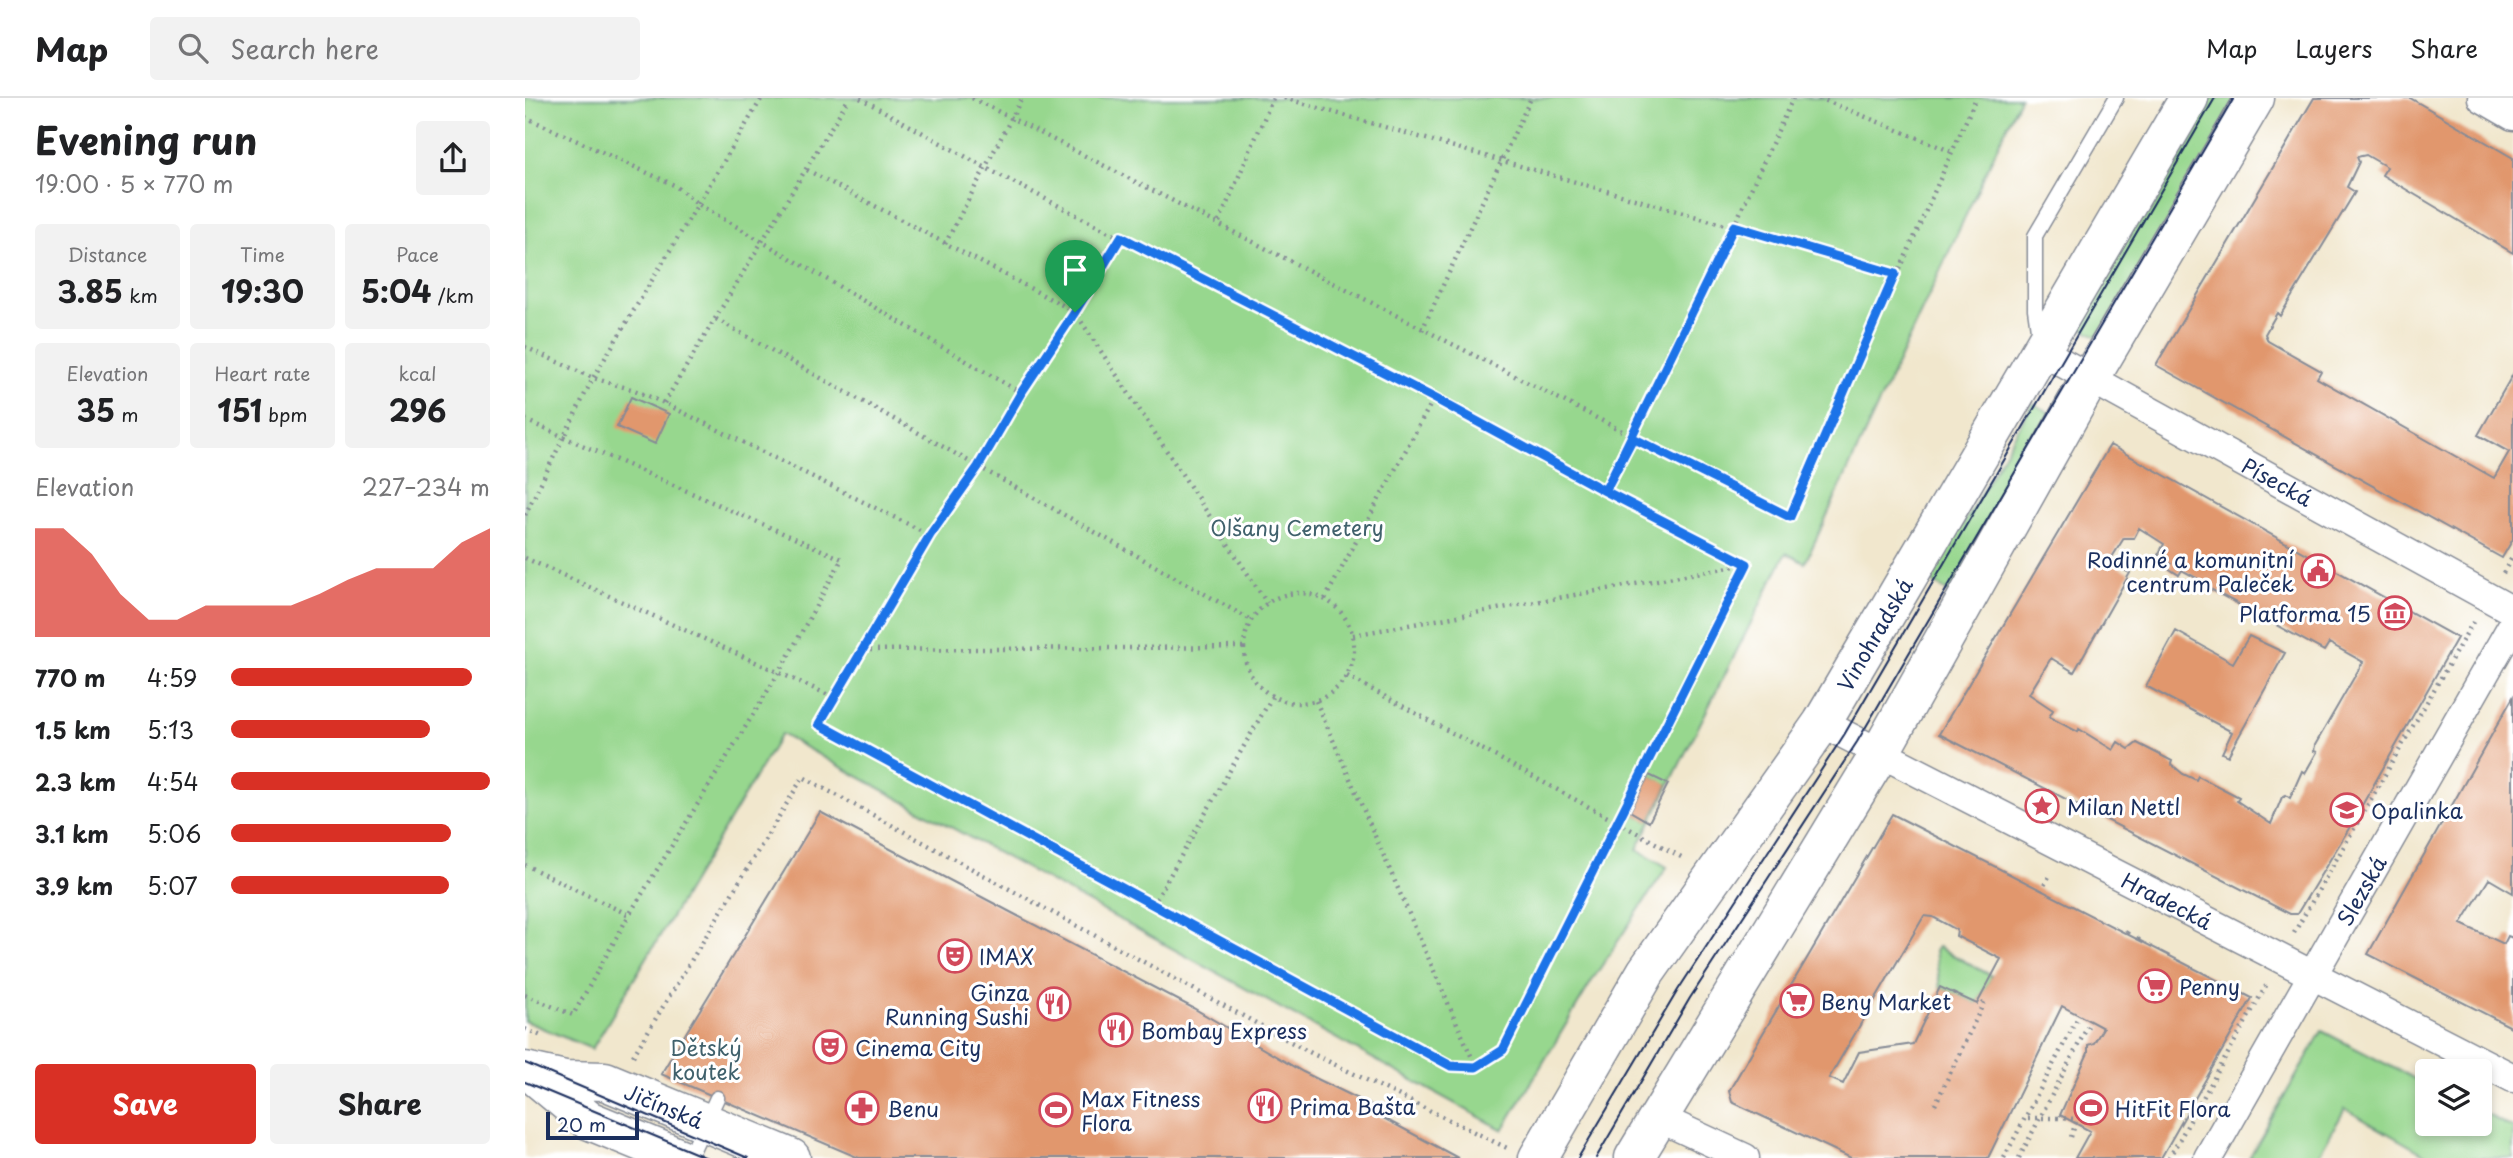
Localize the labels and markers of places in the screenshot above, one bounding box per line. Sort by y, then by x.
pin [1045,240,1105,312]
place label: Rodinné a komunitní centrum Paleček [2087,543,2294,599]
public building icon: Rodinné a komunitní centrum Paleček [2299,552,2337,590]
museum icon: Platforma 15 [2376,594,2414,632]
place label: Platforma 15 [2239,597,2371,629]
place icon: Milan Nettl [2023,787,2061,825]
place label: Milan Nettl [2067,790,2180,822]
school or university icon: Opalinka [2328,791,2366,829]
place label: Opalinka [2371,794,2463,826]
theatre icon: IMAX [936,937,974,975]
place label: IMAX [979,940,1034,972]
supermarket icon: Penny [2136,967,2174,1005]
place label: Penny [2179,970,2240,1002]
place label: Ginza Running Sushi [885,976,1029,1032]
supermarket icon: Beny Market [1778,982,1816,1020]
restaurant icon: Ginza Running Sushi [1035,985,1073,1023]
place label: Beny Market [1821,985,1951,1017]
restaurant icon: Bombay Express [1097,1011,1135,1049]
place label: Bombay Express [1141,1014,1307,1046]
theatre icon: Cinema City [811,1028,849,1066]
place label: Cinema City [855,1031,981,1063]
place label: Max Fitness Flora [1081,1082,1200,1138]
restaurant icon: Prima Bašta [1246,1087,1284,1125]
pharmacy icon: Benu [843,1089,881,1127]
sports icon: HitFit Flora [2072,1089,2110,1127]
place label: Prima Bašta [1289,1090,1416,1122]
sports icon: Max Fitness Flora [1037,1091,1075,1129]
place label: Benu [887,1092,939,1124]
place label: HitFit Flora [2115,1092,2231,1124]

